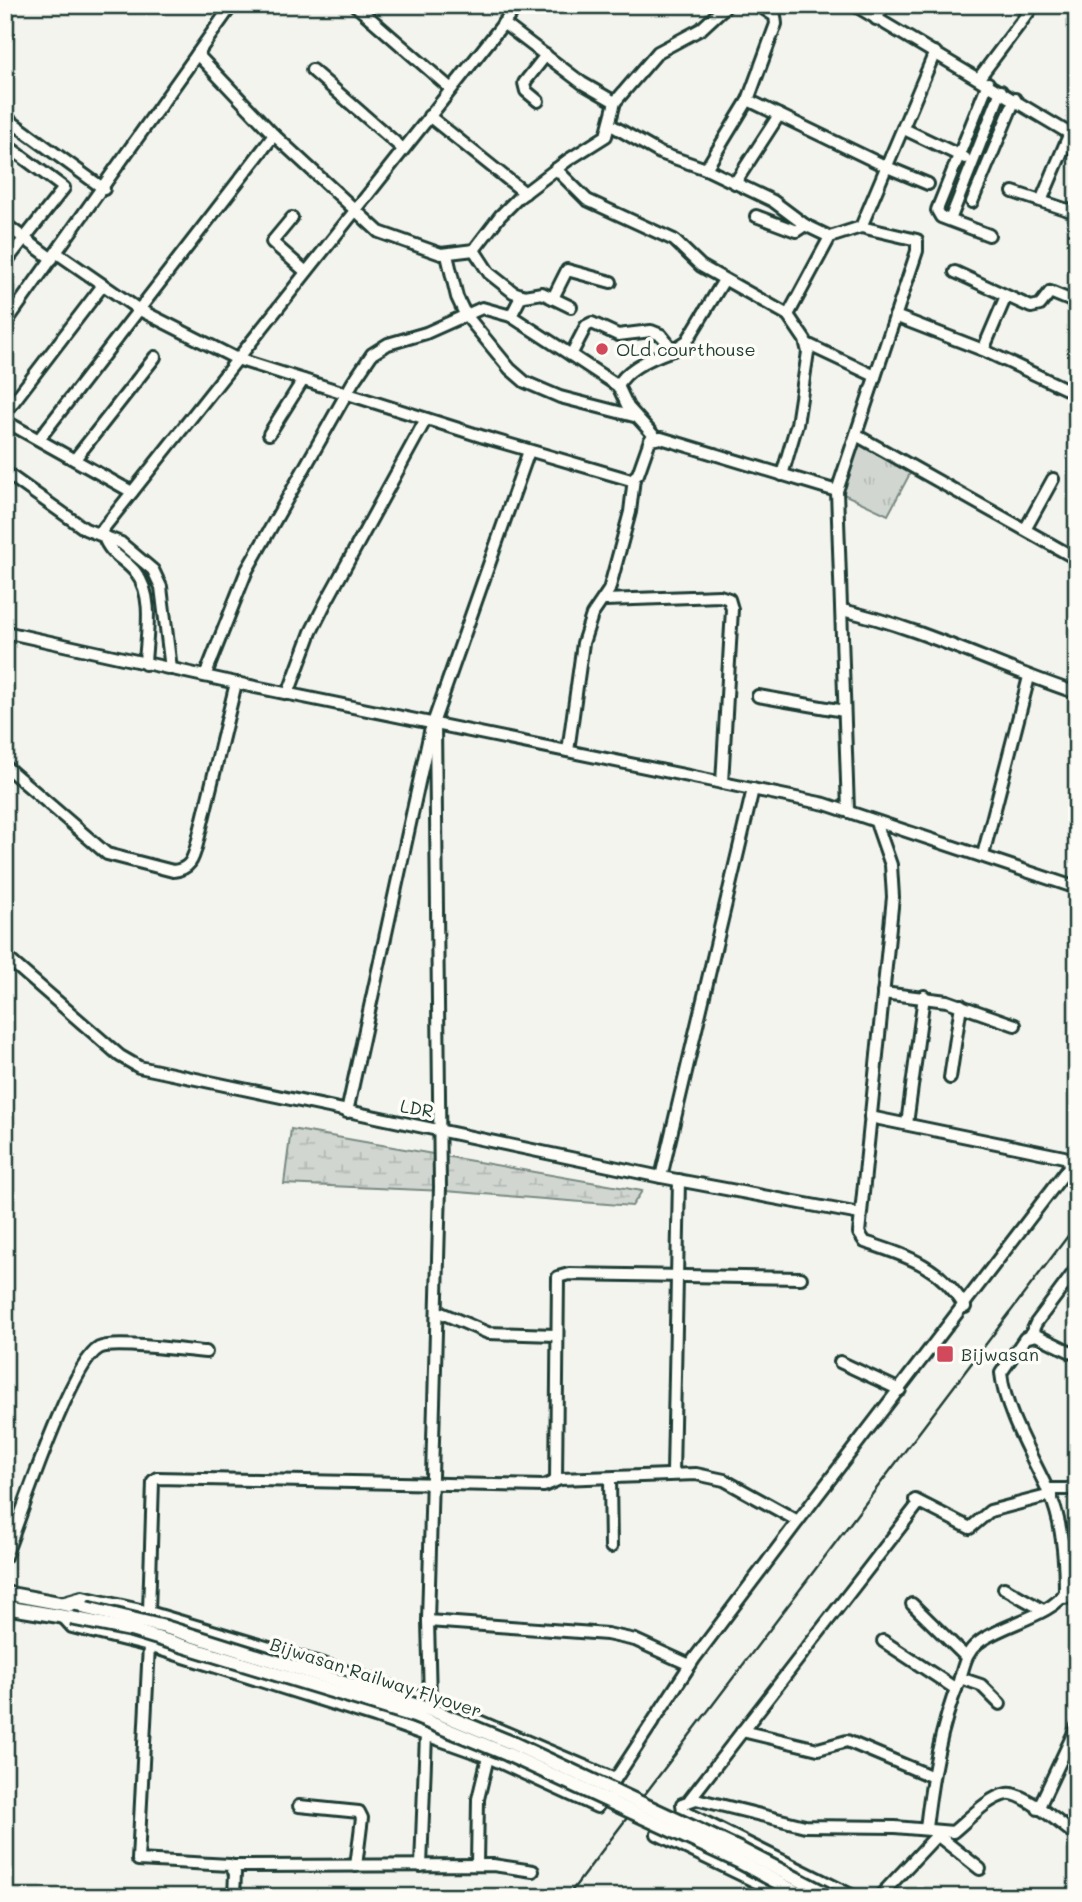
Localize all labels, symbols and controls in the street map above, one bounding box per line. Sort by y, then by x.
place label: OLd courthouse [616,337,756,361]
marker: OLd courthouse [594,341,610,357]
street label: LDR [398,1093,436,1123]
place label: Bijwasan [961,1342,1039,1366]
marker: Bijwasan [935,1344,955,1364]
street label: Bijwasan Railway Flyover [267,1631,485,1723]

